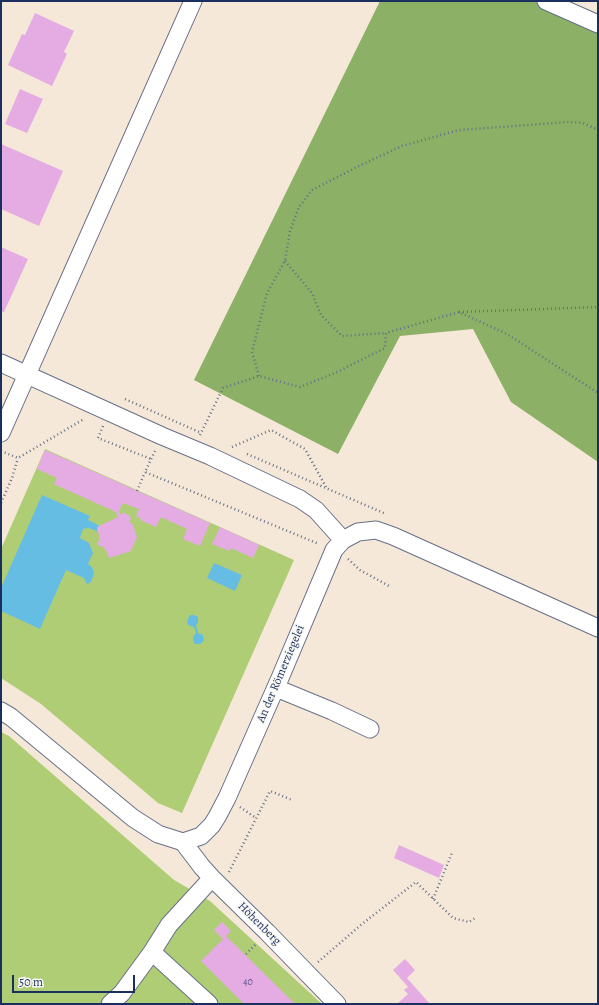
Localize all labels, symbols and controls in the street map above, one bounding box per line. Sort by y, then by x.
street label: An der Römerziegelei [254,623,308,725]
street label: Höhenberg [234,899,284,949]
scale bar [14,967,137,993]
text: 50 m [19,974,43,990]
house number: 40 [243,977,253,989]

